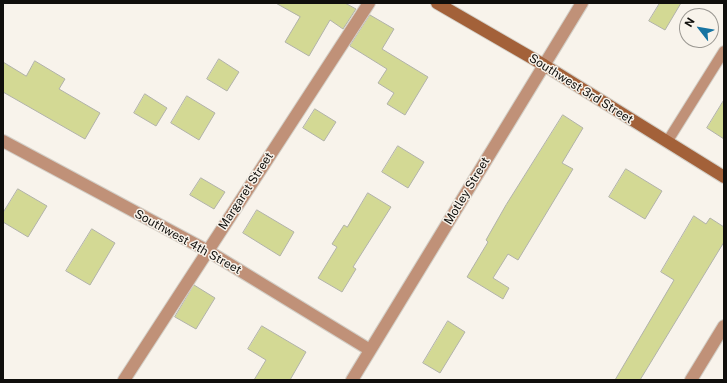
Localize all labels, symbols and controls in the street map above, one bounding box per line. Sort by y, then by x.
north arrow [679,8,719,48]
text: N [682,16,697,29]
street label: Southwest 3rd Street [526,51,636,127]
street label: Margaret Street [216,150,276,232]
street label: Motley Street [441,155,493,227]
street label: Southwest 4th Street [132,207,244,277]

